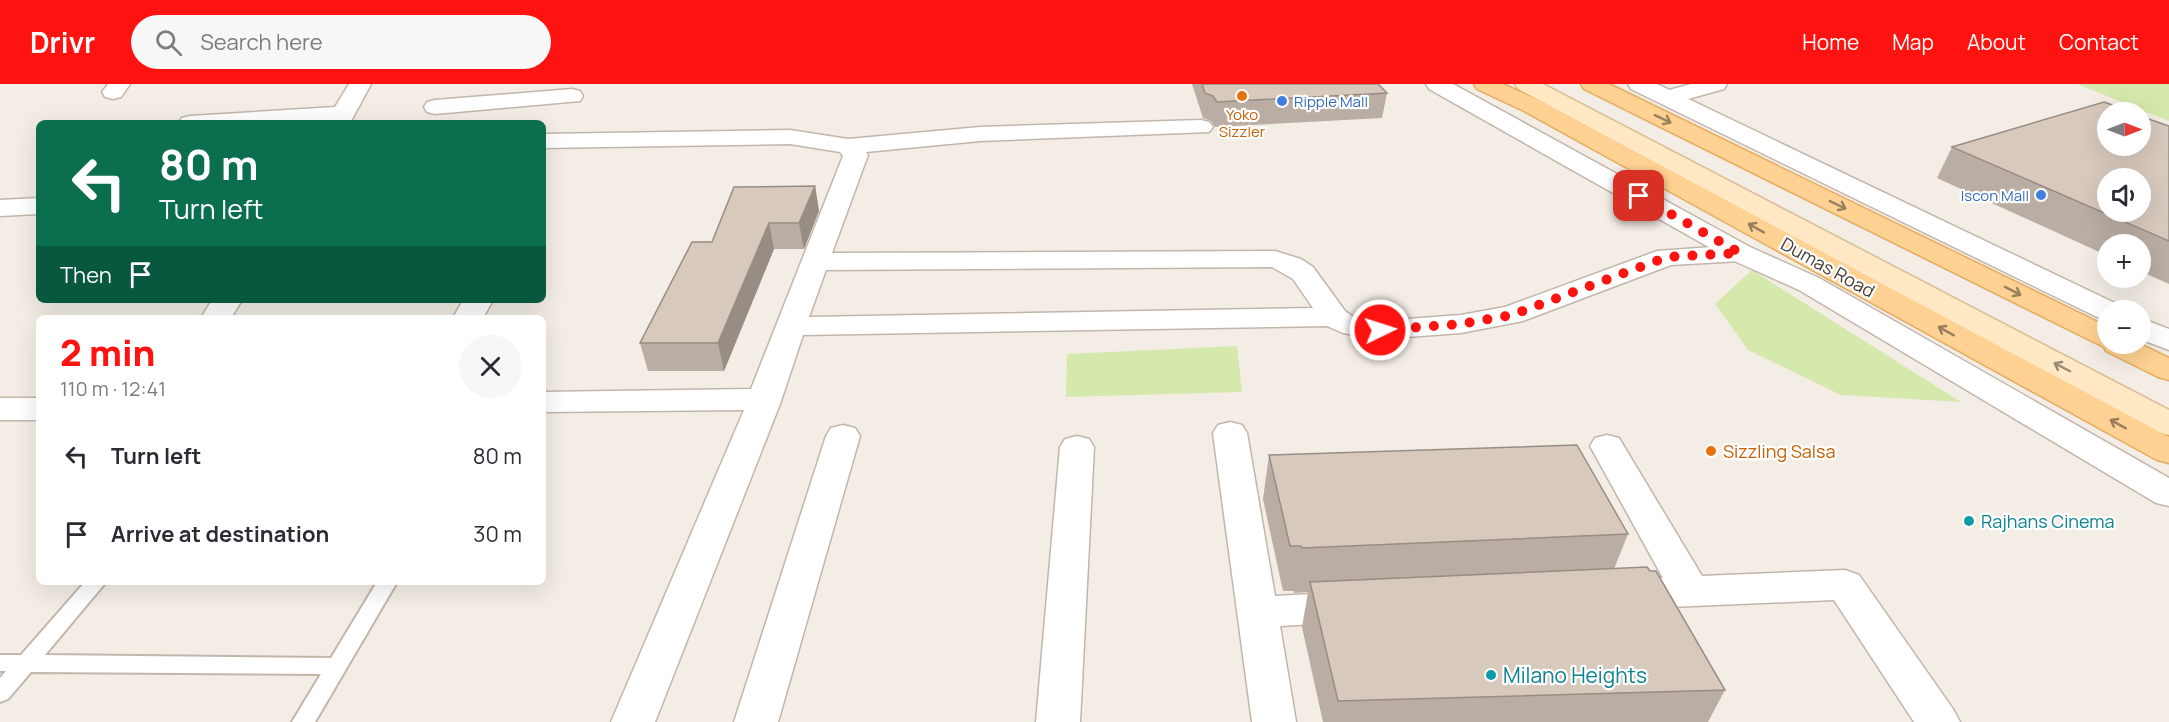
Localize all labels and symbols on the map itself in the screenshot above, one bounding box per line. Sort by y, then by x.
marker: Yoko Sizzler [1235,89,1249,103]
place label: Ripple Mall [1294,91,1368,112]
marker: Ripple Mall [1275,94,1289,108]
north arrow [2097,102,2151,156]
place label: Yoko Sizzler [1219,104,1266,142]
one-way arrow [1654,113,1671,125]
pin [1613,170,1664,221]
place label: Iscon Mall [1961,185,2029,206]
marker: Iscon Mall [2034,188,2048,202]
one-way arrow [1829,199,1847,211]
one-way arrow [1748,222,1766,233]
street label: Dumas Road [1777,231,1879,303]
one-way arrow [2004,285,2021,297]
position arrow [1348,298,1412,362]
one-way arrow [1938,325,1955,337]
one-way arrow [2053,361,2071,372]
one-way arrow [2109,418,2127,429]
place label: Sizzling Salsa [1723,439,1835,463]
marker: Sizzling Salsa [1704,444,1718,458]
place label: Rajhans Cinema [1981,509,2115,533]
marker: Rajhans Cinema [1962,514,1976,528]
place label: Milano Heights [1503,661,1647,689]
marker: Milano Heights [1484,668,1498,682]

